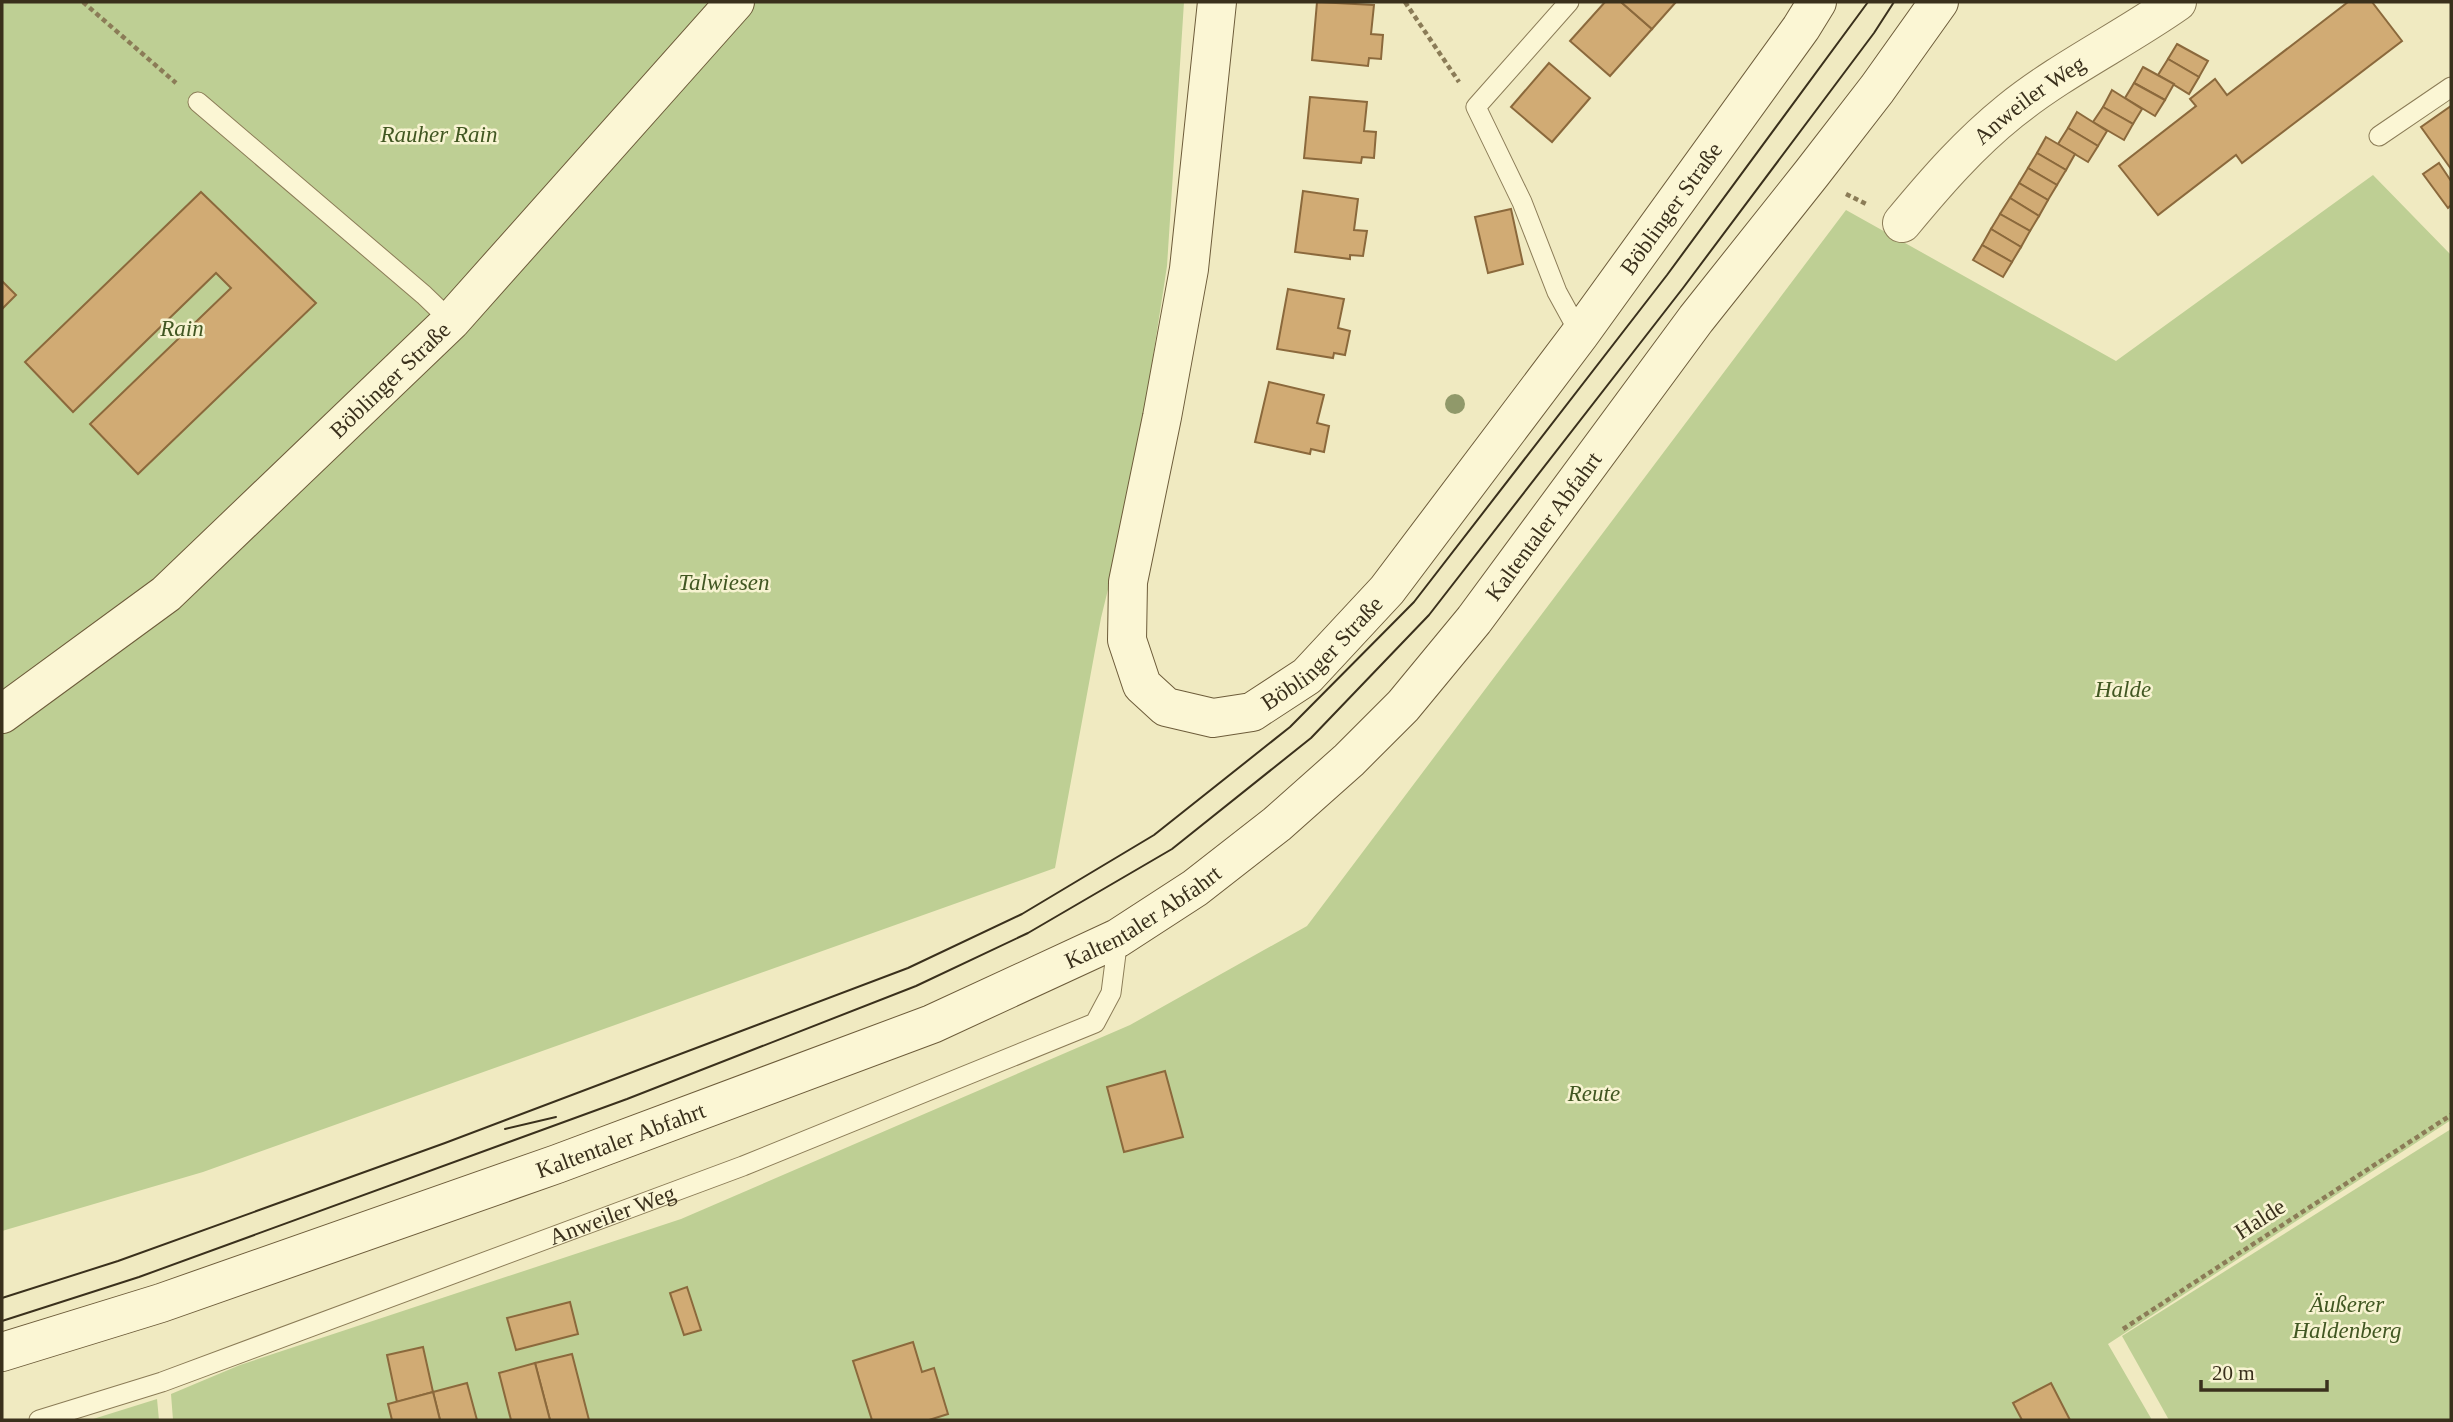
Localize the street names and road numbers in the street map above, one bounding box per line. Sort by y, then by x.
street label: Anweiler Weg [1968,50,2090,149]
street label: Böblinger Straße [1615,137,1727,279]
street label: Böblinger Straße [325,317,455,443]
street label: Kaltentaler Abfahrt [1480,446,1607,605]
street label: Böblinger Straße [1257,591,1387,715]
street label: Kaltentaler Abfahrt [1061,860,1226,973]
street label: Kaltentaler Abfahrt [533,1097,709,1183]
street label: Anweiler Weg [546,1180,679,1249]
street label: Halde [2230,1194,2290,1244]

